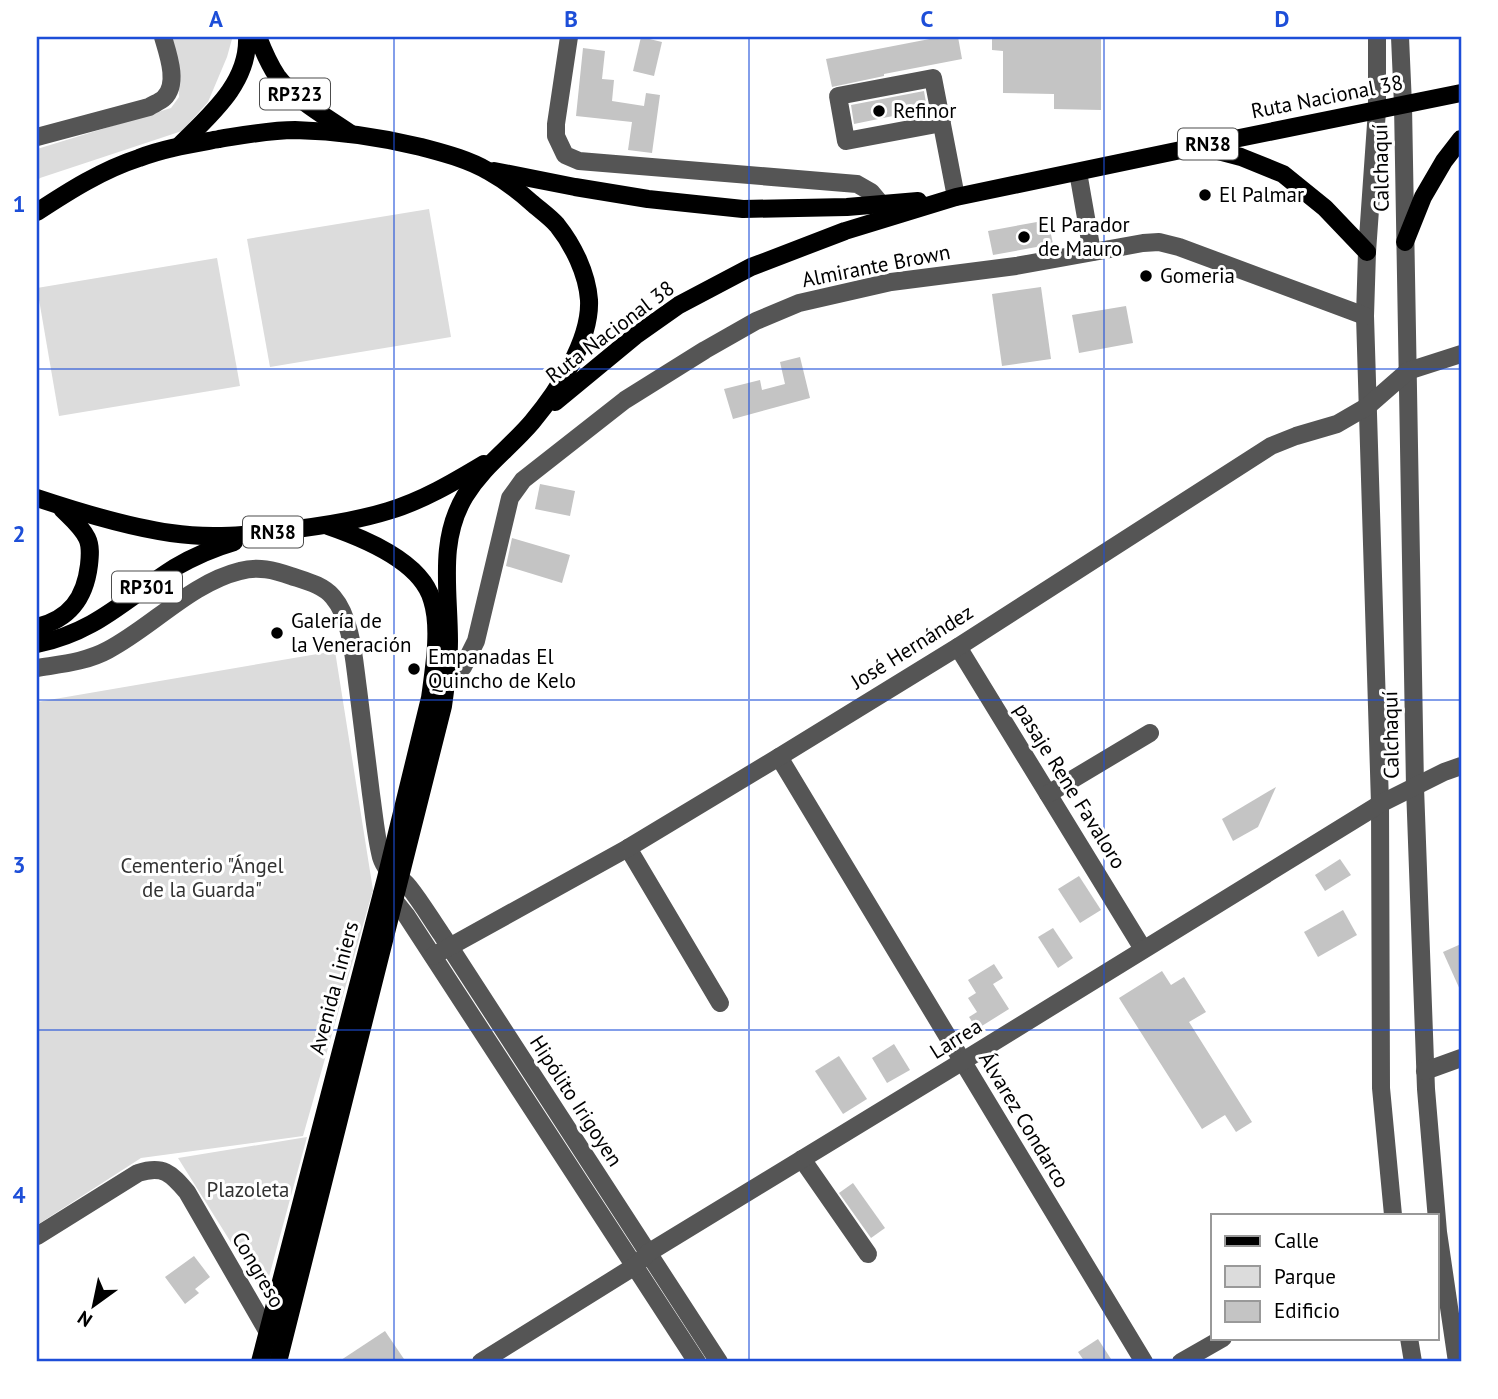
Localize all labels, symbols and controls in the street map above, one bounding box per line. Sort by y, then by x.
text: A [209,4,223,33]
text: B [564,4,578,33]
text: C [921,4,934,33]
text: D [1275,4,1289,33]
street label: Ruta Nacional 38 [1249,69,1405,124]
road number: RP323 [260,78,330,110]
place label: Refinor [893,97,956,124]
marker: Refinor [871,103,887,119]
street label: Calchaquí [1366,124,1395,212]
road number: RN38 [1178,128,1238,160]
place label: El Palmar [1219,181,1304,208]
marker: El Palmar [1197,187,1213,203]
text: 1 [12,189,26,218]
place label: El Parador de Mauro [1038,211,1130,262]
marker: El Parador de Mauro [1016,229,1032,245]
street label: Almirante Brown [799,238,952,293]
place label: Gomeria [1160,262,1235,289]
marker: Gomeria [1138,268,1154,284]
street label: Ruta Nacional 38 [540,274,679,389]
road number: RN38 [243,516,303,548]
text: 2 [12,519,26,548]
road number: RP301 [112,572,182,602]
street label: José Hernández [845,598,978,695]
place label: Galería de la Veneración [291,607,411,658]
marker: Galería de la Veneración [269,625,285,641]
place label: Empanadas El Quincho de Kelo [428,643,576,694]
marker: Empanadas El Quincho de Kelo [406,661,422,677]
street label: Calchaquí [1376,691,1405,779]
street label: pasaje Rene Favaloro [1009,698,1132,874]
text: 3 [12,850,26,879]
park label: Cementerio "Ángel de la Guarda" [120,852,284,903]
street label: Avenida Liniers [303,918,364,1057]
street label: Larrea [925,1012,987,1065]
street label: Hipólito Irigoyen [524,1030,629,1171]
street label: Álvarez Condarco [973,1047,1076,1193]
park label: Plazoleta [207,1176,289,1203]
text: 4 [12,1180,26,1209]
legend [1211,1214,1438,1340]
street label: Congreso [226,1227,291,1313]
text: Calle [1274,1227,1319,1254]
text: Parque [1274,1263,1336,1290]
north arrow [60,1270,130,1340]
text: Edificio [1274,1297,1340,1324]
text: N [73,1306,97,1333]

